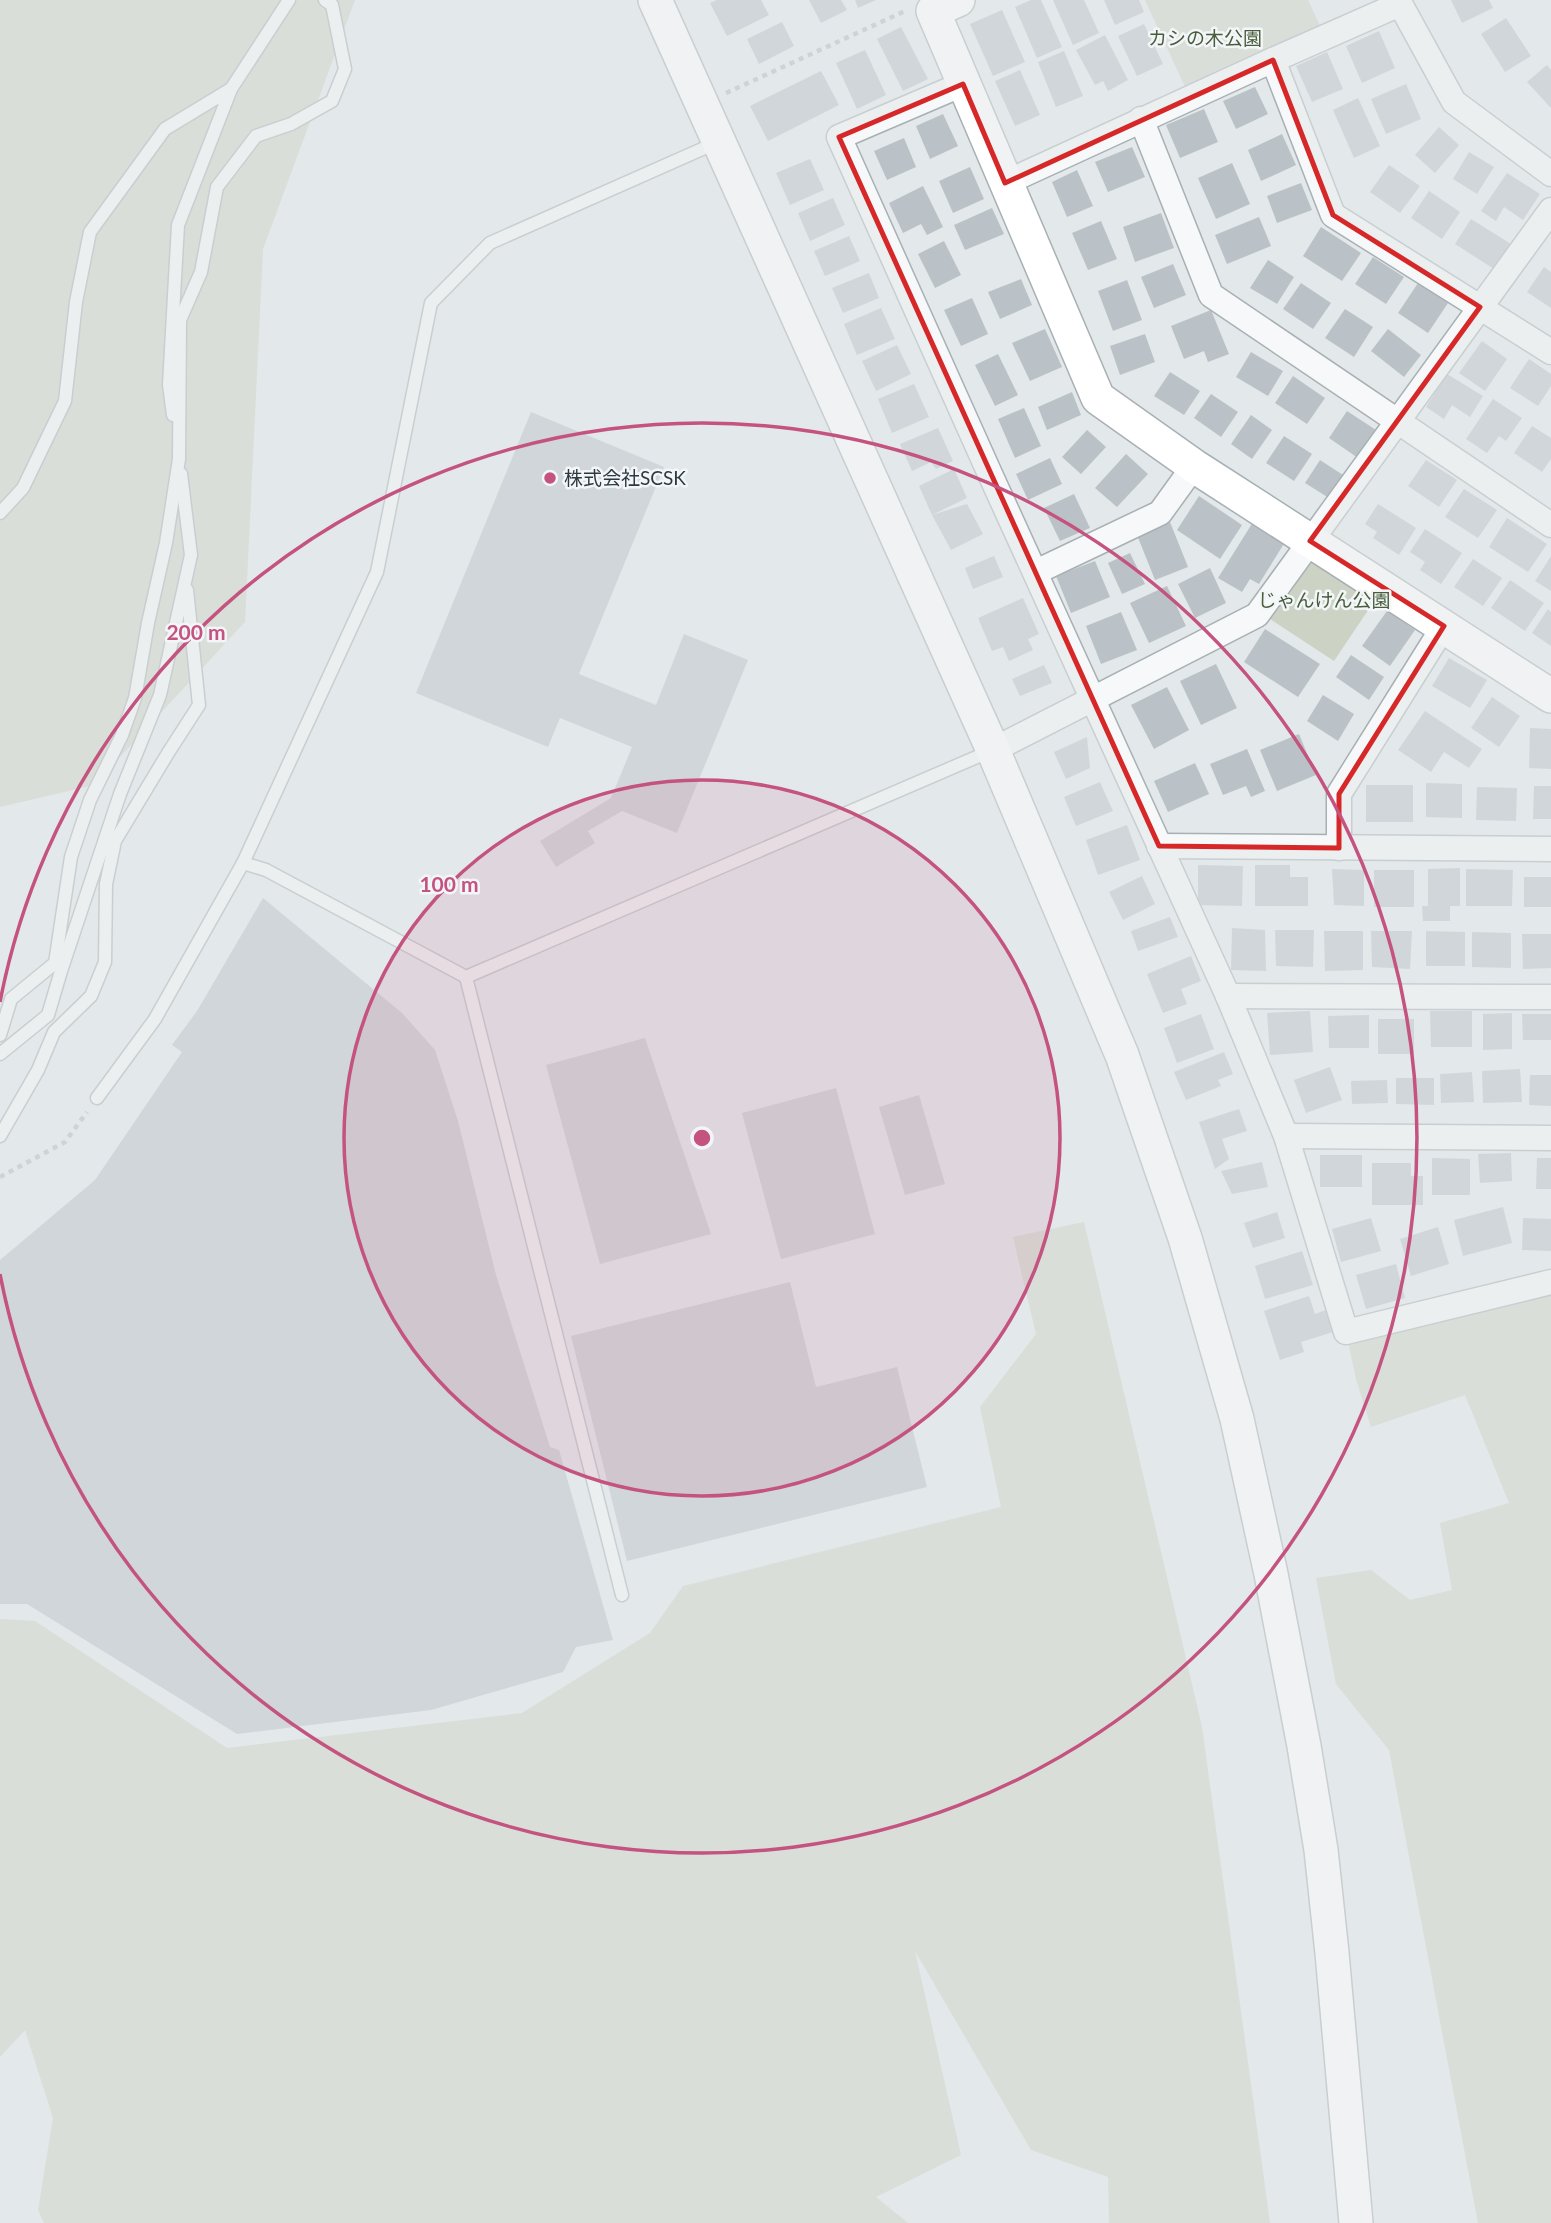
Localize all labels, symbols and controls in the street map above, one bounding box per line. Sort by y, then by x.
park label: カシの木公園 [1148,26,1262,49]
place label: 株式会社SCSK [564,466,686,489]
marker: 株式会社SCSK [542,470,558,486]
park label: じゃんけん公園 [1257,588,1391,611]
text: 200 m [166,619,226,644]
text: 100 m [419,871,479,896]
centre of rings [690,1126,714,1150]

